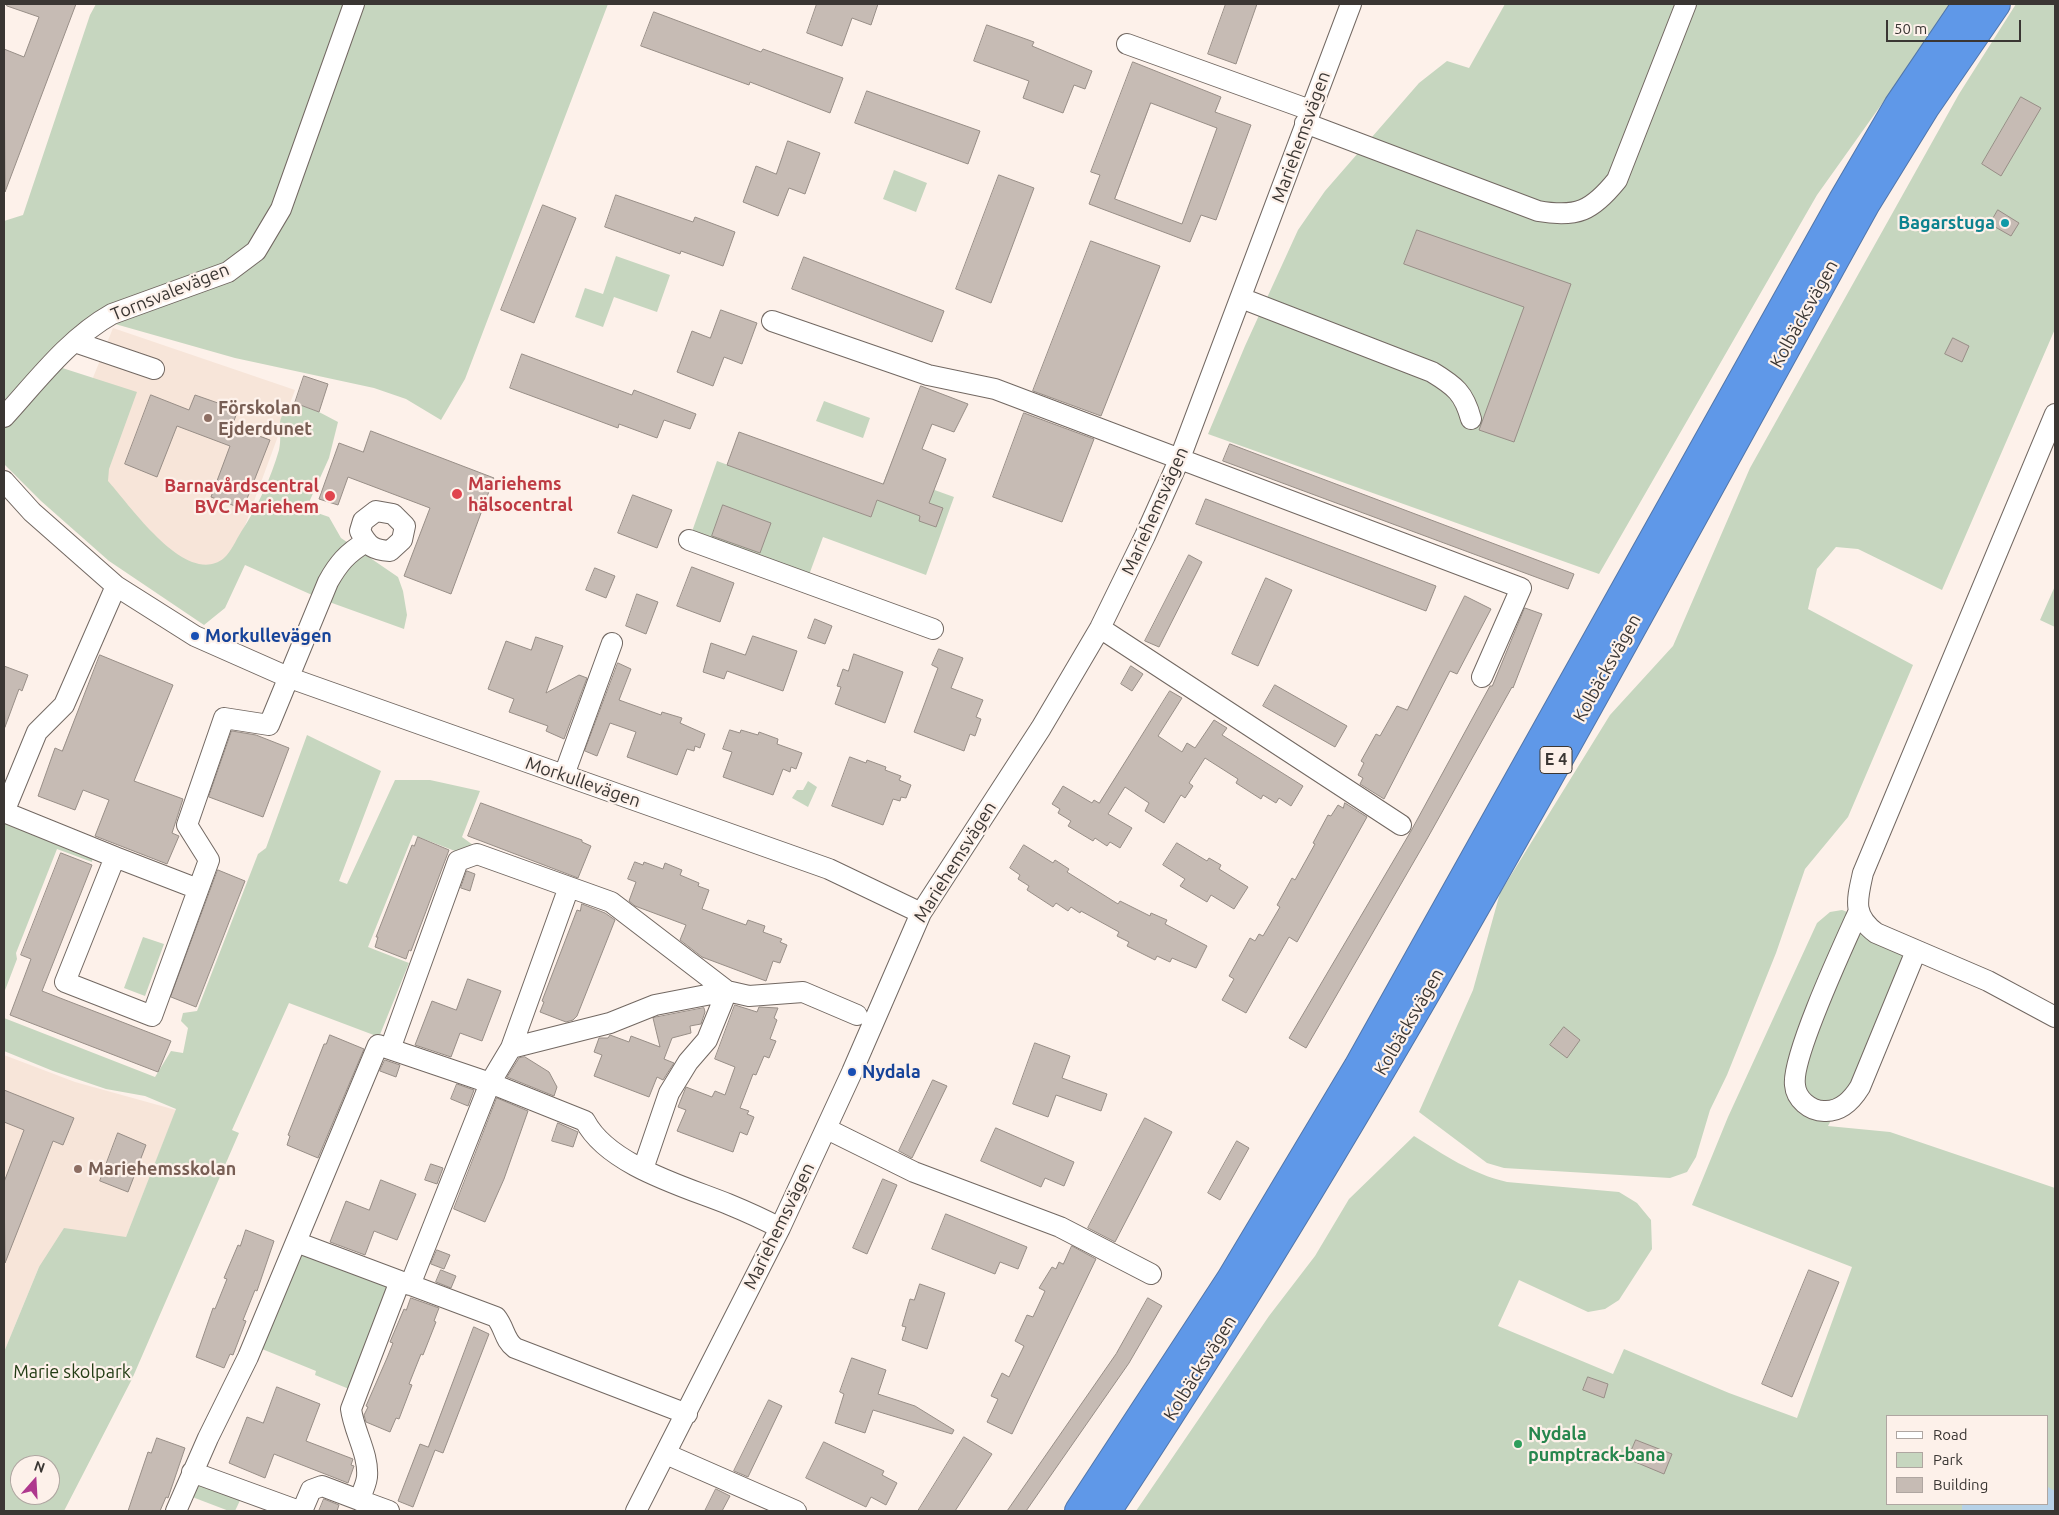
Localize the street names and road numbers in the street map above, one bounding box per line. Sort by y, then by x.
street label: Mariehemsvägen [1267,68,1335,206]
street label: Kolbäcksvägen [1766,256,1842,372]
street label: Tornsvalevägen [108,258,232,326]
street label: Mariehemsvägen [1117,443,1193,579]
street label: Kolbäcksvägen [1569,610,1645,726]
road number: E 4 [1540,746,1572,774]
street label: Morkullevägen [523,752,643,812]
street label: Mariehemsvägen [909,798,1001,926]
street label: Kolbäcksvägen [1370,965,1448,1079]
street label: Mariehemsvägen [739,1159,819,1293]
street label: Kolbäcksvägen [1159,1312,1241,1424]

